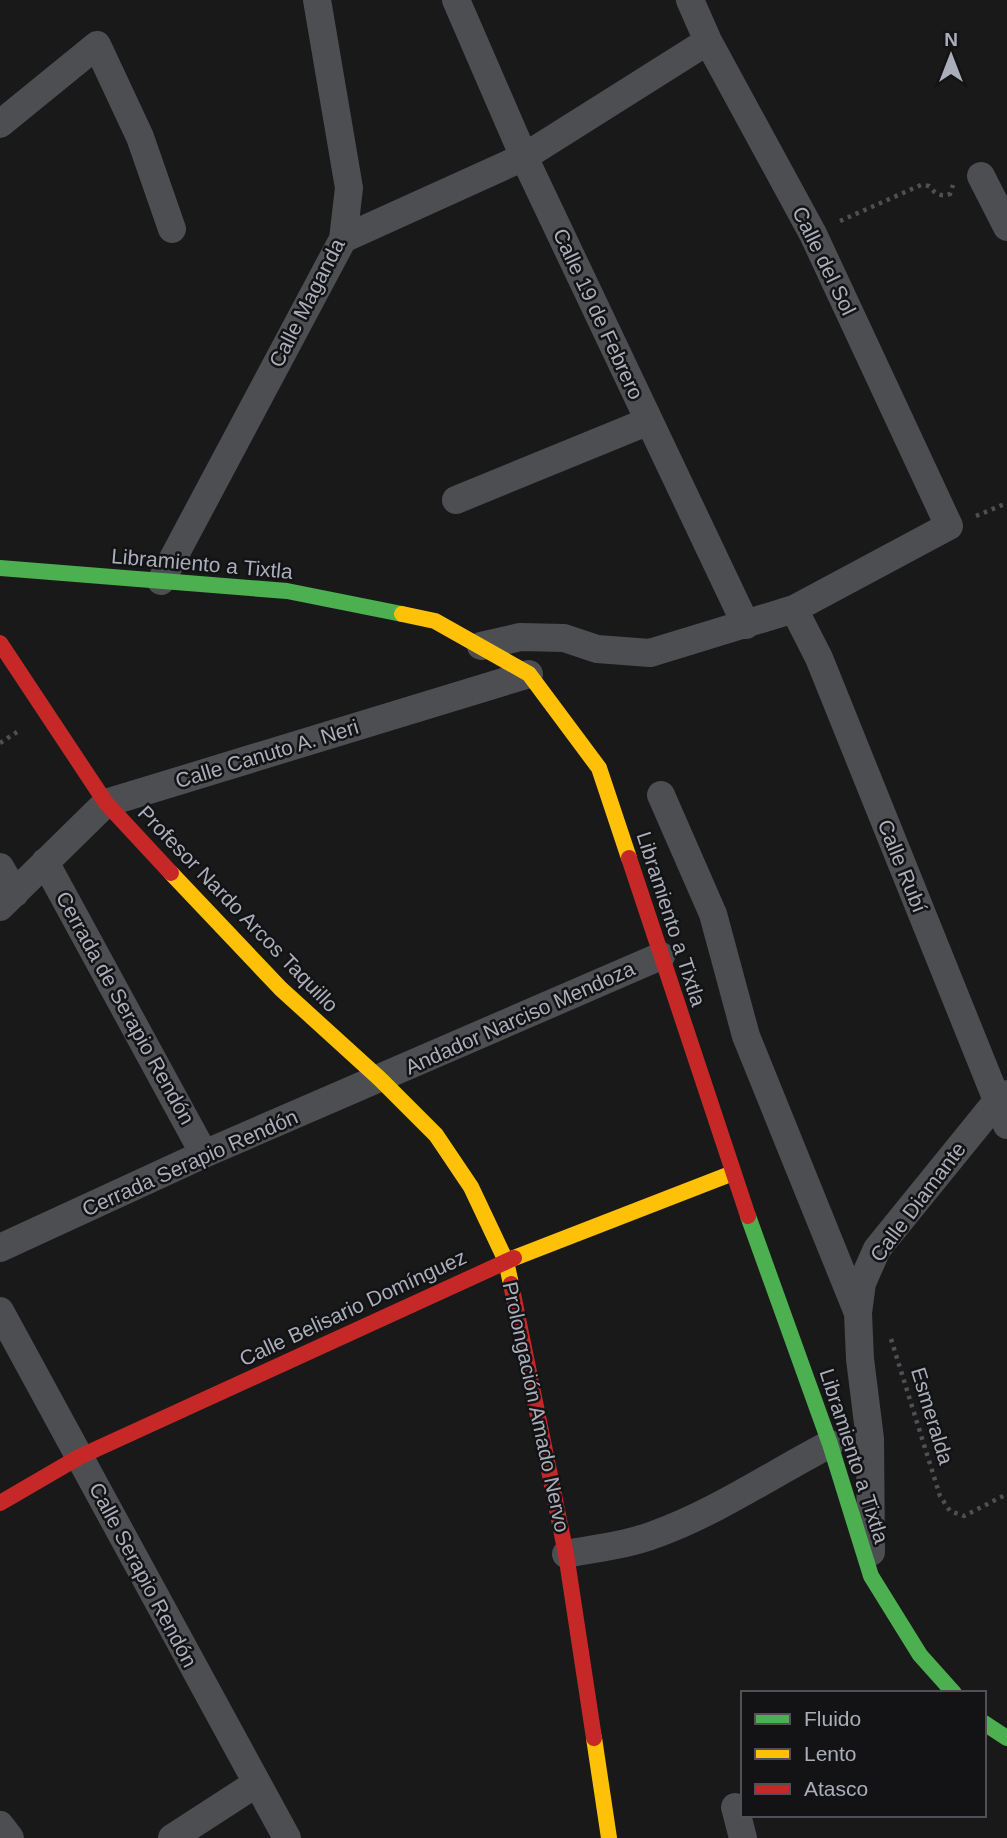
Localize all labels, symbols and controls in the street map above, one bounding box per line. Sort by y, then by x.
north arrow [916,21,986,91]
text: N [944,29,958,50]
street label: Calle del Sol [788,203,861,319]
street label: Calle 19 de Febrero [549,225,648,403]
street label: Calle Maganda [264,234,349,371]
street label: Libramiento a Tixtla [110,544,294,583]
street label: Calle Canuto A. Neri [173,715,361,792]
street label: Profesor Nardo Arcos Taquillo [134,801,343,1016]
street label: Calle Rubí [873,816,932,916]
street label: Libramiento a Tixtla [632,829,711,1009]
street label: Cerrada de Serapio Rendón [52,887,199,1128]
street label: Andador Narciso Mendoza [402,956,638,1079]
street label: Cerrada Serapio Rendón [78,1105,301,1221]
street label: Calle Diamante [865,1137,970,1266]
street label: Calle Belisario Domínguez [236,1245,470,1370]
street label: Prolongación Amado Nervo [499,1279,574,1534]
street label: Esmeralda [907,1364,958,1468]
street label: Libramiento a Tixtla [815,1366,894,1546]
street label: Calle Serapio Rendón [85,1479,202,1671]
legend [741,1691,986,1817]
text: Fluido [804,1707,861,1730]
text: Lento [804,1742,857,1765]
text: Atasco [804,1777,868,1800]

